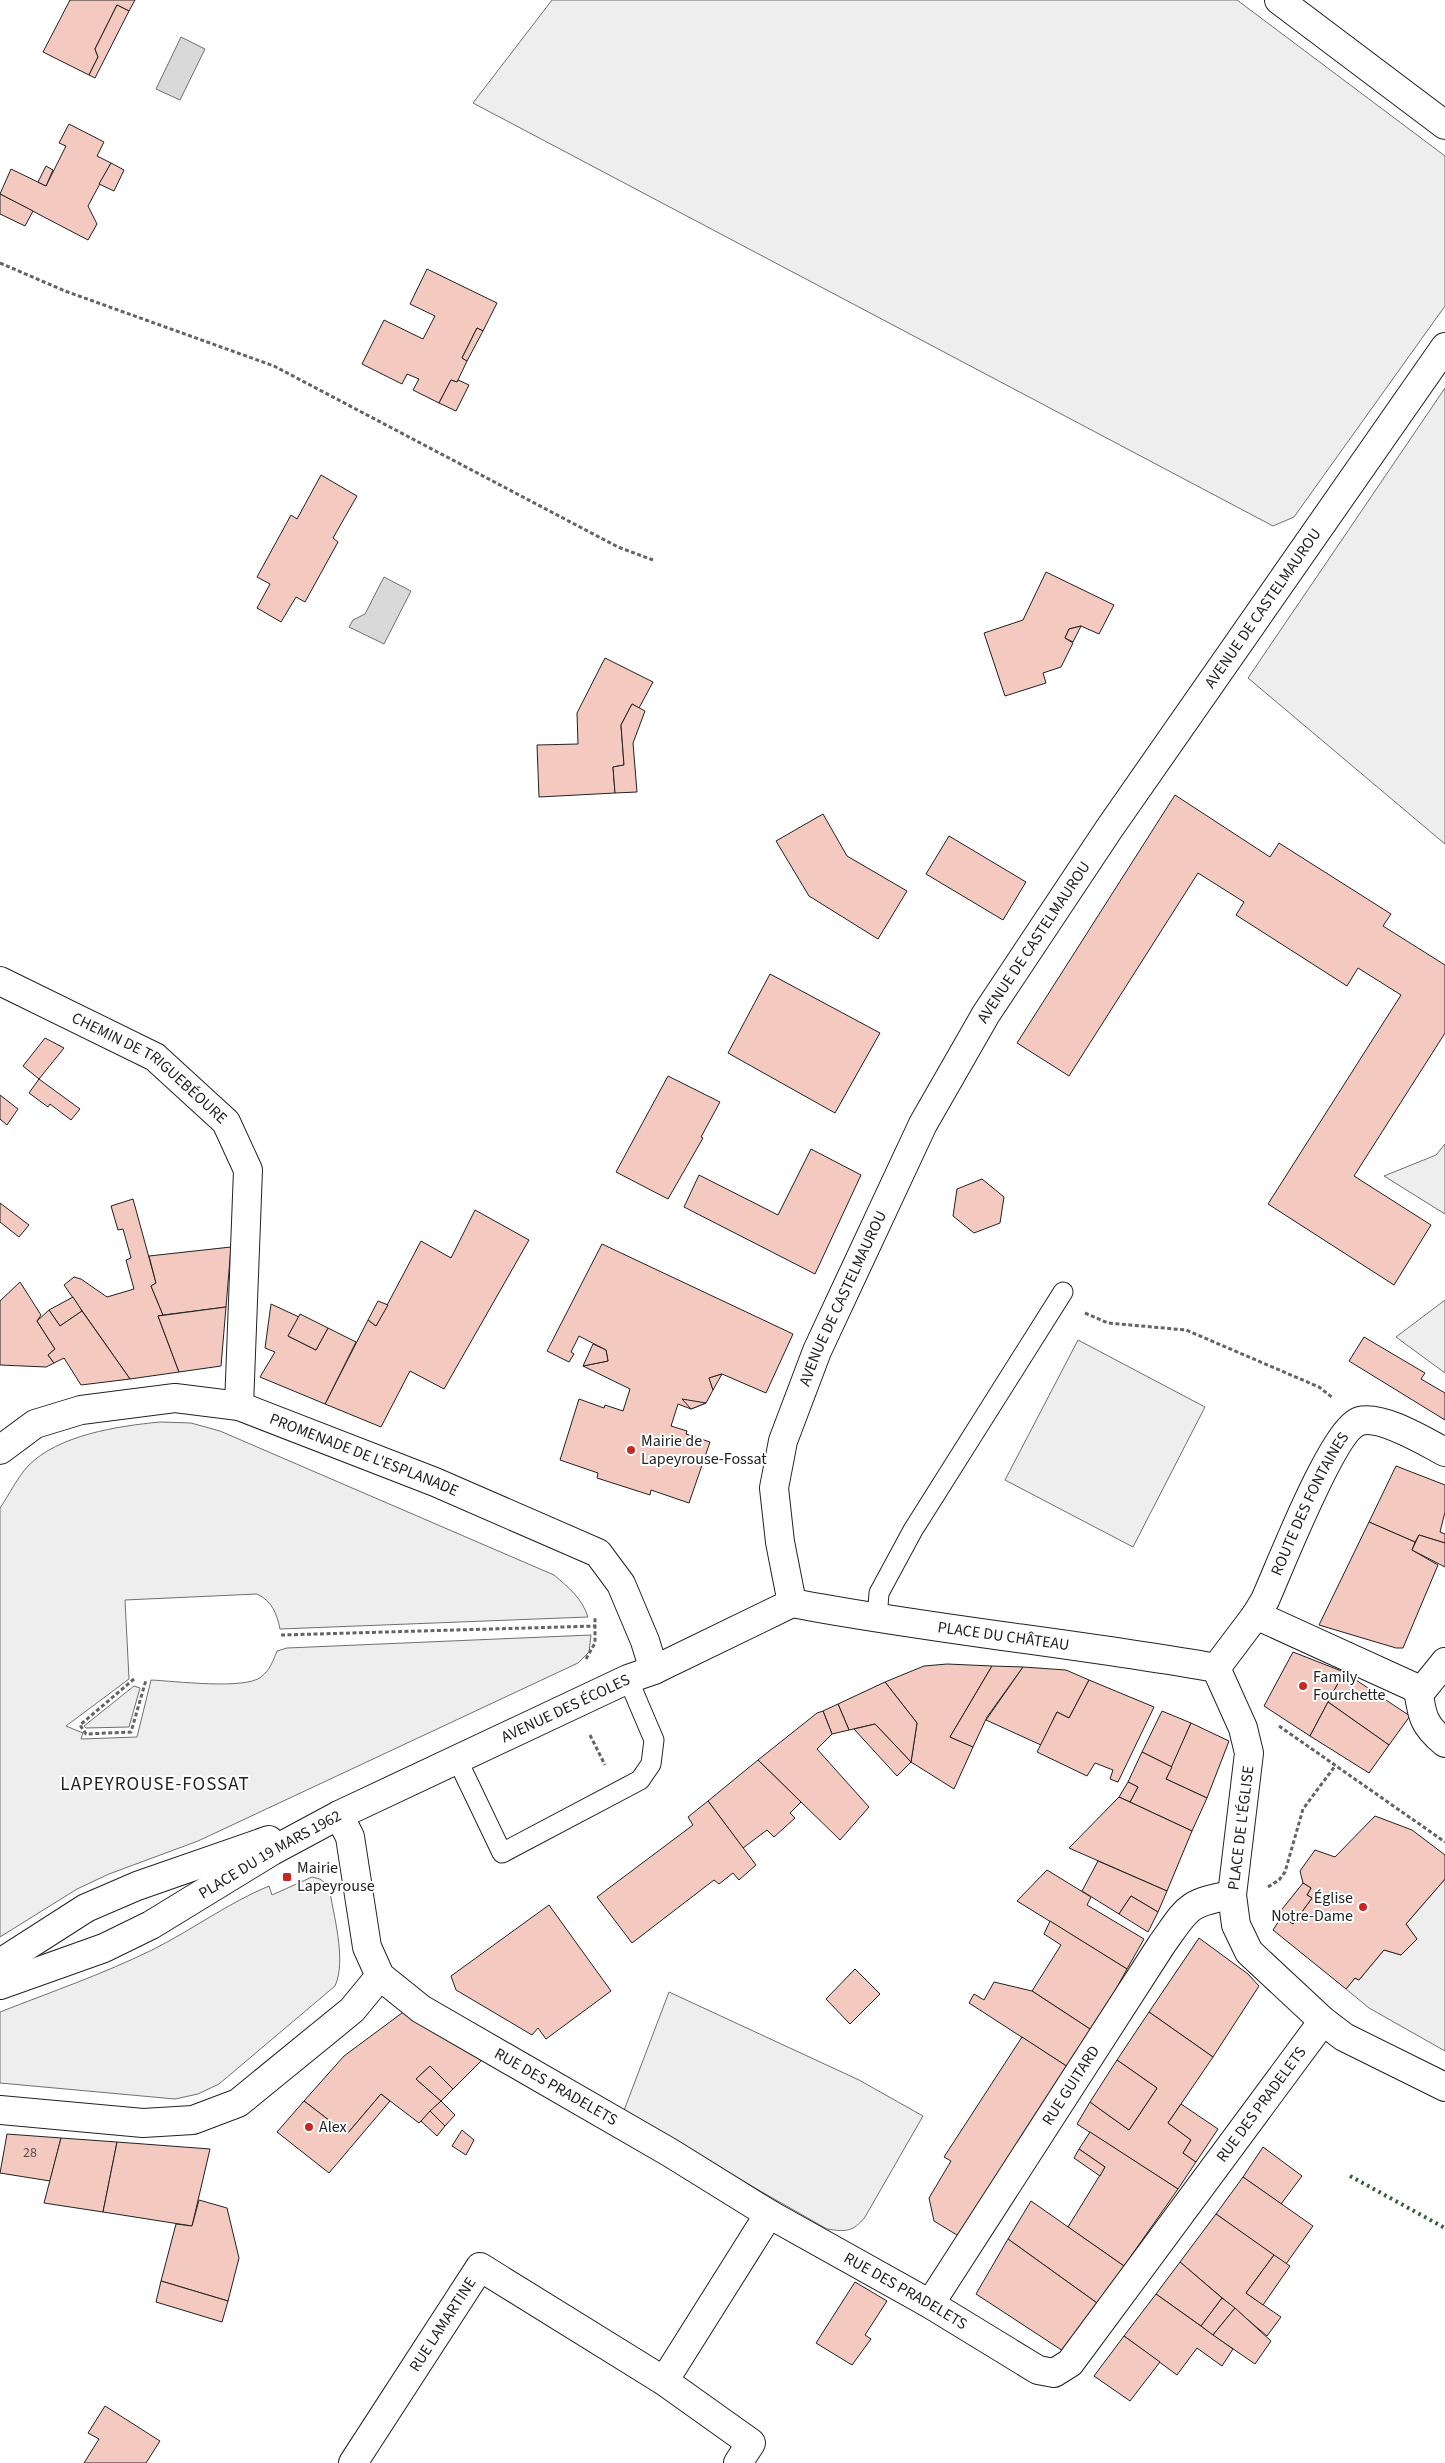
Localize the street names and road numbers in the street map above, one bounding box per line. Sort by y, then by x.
street label: AVENUE DE CASTELMAUROU [1199,524,1326,693]
street label: AVENUE DE CASTELMAUROU [972,857,1096,1027]
street label: CHEMIN DE TRIGUEBÉOURE [68,1007,232,1129]
street label: AVENUE DE CASTELMAUROU [794,1207,892,1389]
street label: PROMENADE DE L'ESPLANADE [266,1408,462,1502]
street label: ROUTE DES FONTAINES [1266,1427,1354,1579]
street label: PLACE DU CHÂTEAU [936,1616,1071,1656]
street label: AVENUE DES ÉCOLES [498,1669,634,1748]
street label: PLACE DE L'ÉGLISE [1222,1765,1260,1891]
street label: PLACE DU 19 MARS 1962 [194,1805,345,1904]
street label: RUE GUITARD [1037,2041,1105,2130]
street label: RUE DES PRADELETS [1211,2042,1311,2167]
street label: RUE DES PRADELETS [490,2043,622,2131]
street label: RUE DES PRADELETS [840,2247,971,2335]
street label: RUE LAMARTINE [404,2273,481,2376]

